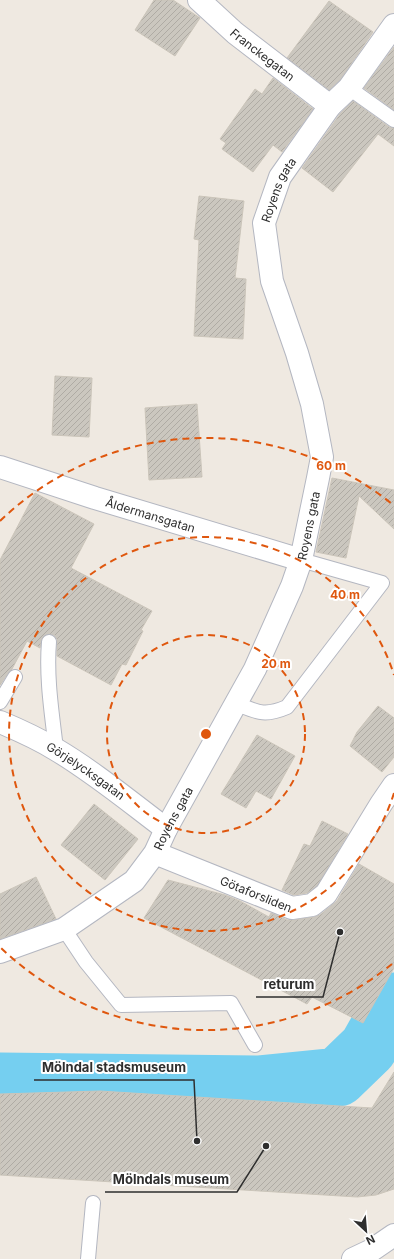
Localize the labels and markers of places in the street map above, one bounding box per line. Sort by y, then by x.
centre of rings [199,727,213,741]
callout: returum [256,972,323,997]
callout: Mölndal stadsmuseum [34,1055,194,1080]
callout: Mölndals museum [105,1167,237,1192]

